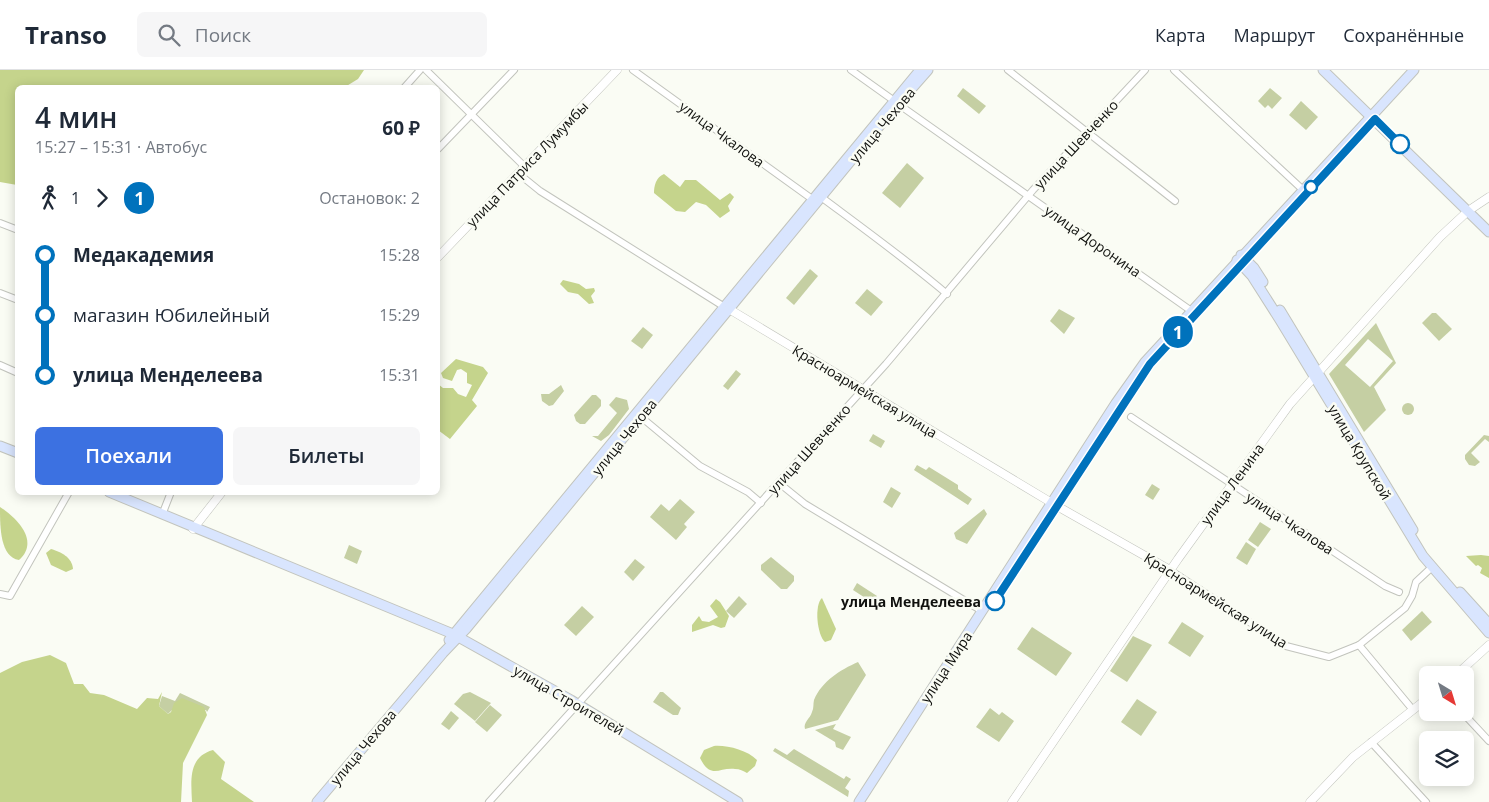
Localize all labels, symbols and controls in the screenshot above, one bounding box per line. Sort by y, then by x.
search box [137,12,487,57]
text: Transo [25,18,107,51]
icon: search [155,21,183,49]
text: Поиск [195,22,251,48]
text: Карта [1155,23,1205,47]
text: Маршрут [1233,23,1315,47]
text: Сохранённые [1343,23,1464,47]
street label: улица Чехова [845,83,919,167]
street label: улица Шевченко [1030,95,1122,193]
street label: улица Патриса Лумумбы [462,97,592,231]
street label: улица Чкалова [676,97,768,171]
text: 4 мин [35,98,118,136]
text: 60 ₽ [382,115,420,141]
unlabelled marker [1390,134,1410,154]
text: 15:27 – 15:31 · Автобус [35,136,207,158]
unlabelled marker [1304,180,1318,194]
icon: walk [35,184,63,212]
icon: forward [88,184,116,212]
text: 1 [134,186,144,210]
text: 1 [71,187,80,209]
text: Остановок: 2 [319,187,420,209]
street label: улица Доронина [1041,201,1145,281]
text: Медакадемия [73,242,214,268]
text: 15:28 [379,244,420,266]
text: магазин Юбилейный [73,302,270,328]
text: 15:29 [379,304,420,326]
line badge: 1 [1162,316,1194,348]
text: 1 [1173,320,1183,344]
street label: Красноармейская улица [789,340,941,442]
text: улица Менделеева [73,362,263,388]
text: 15:31 [379,364,420,386]
street label: улица Чехова [587,395,661,479]
street label: улица Шевченко [763,400,855,498]
street label: улица Крупской [1324,401,1396,503]
button: Поехали [35,427,223,485]
button: Билеты [233,427,420,485]
street label: улица Ленина [1196,439,1268,529]
street label: улица Чкалова [1242,488,1338,558]
street label: Красноармейская улица [1141,548,1291,652]
marker: улица Менделеева [985,591,1005,611]
place label: улица Менделеева [841,592,981,611]
street label: улица Мира [916,627,976,707]
street label: улица Строителей [510,661,628,739]
north arrow [1419,666,1474,721]
map controls [1419,666,1474,786]
street label: улица Чехова [326,705,400,789]
button: layers [1419,731,1474,786]

